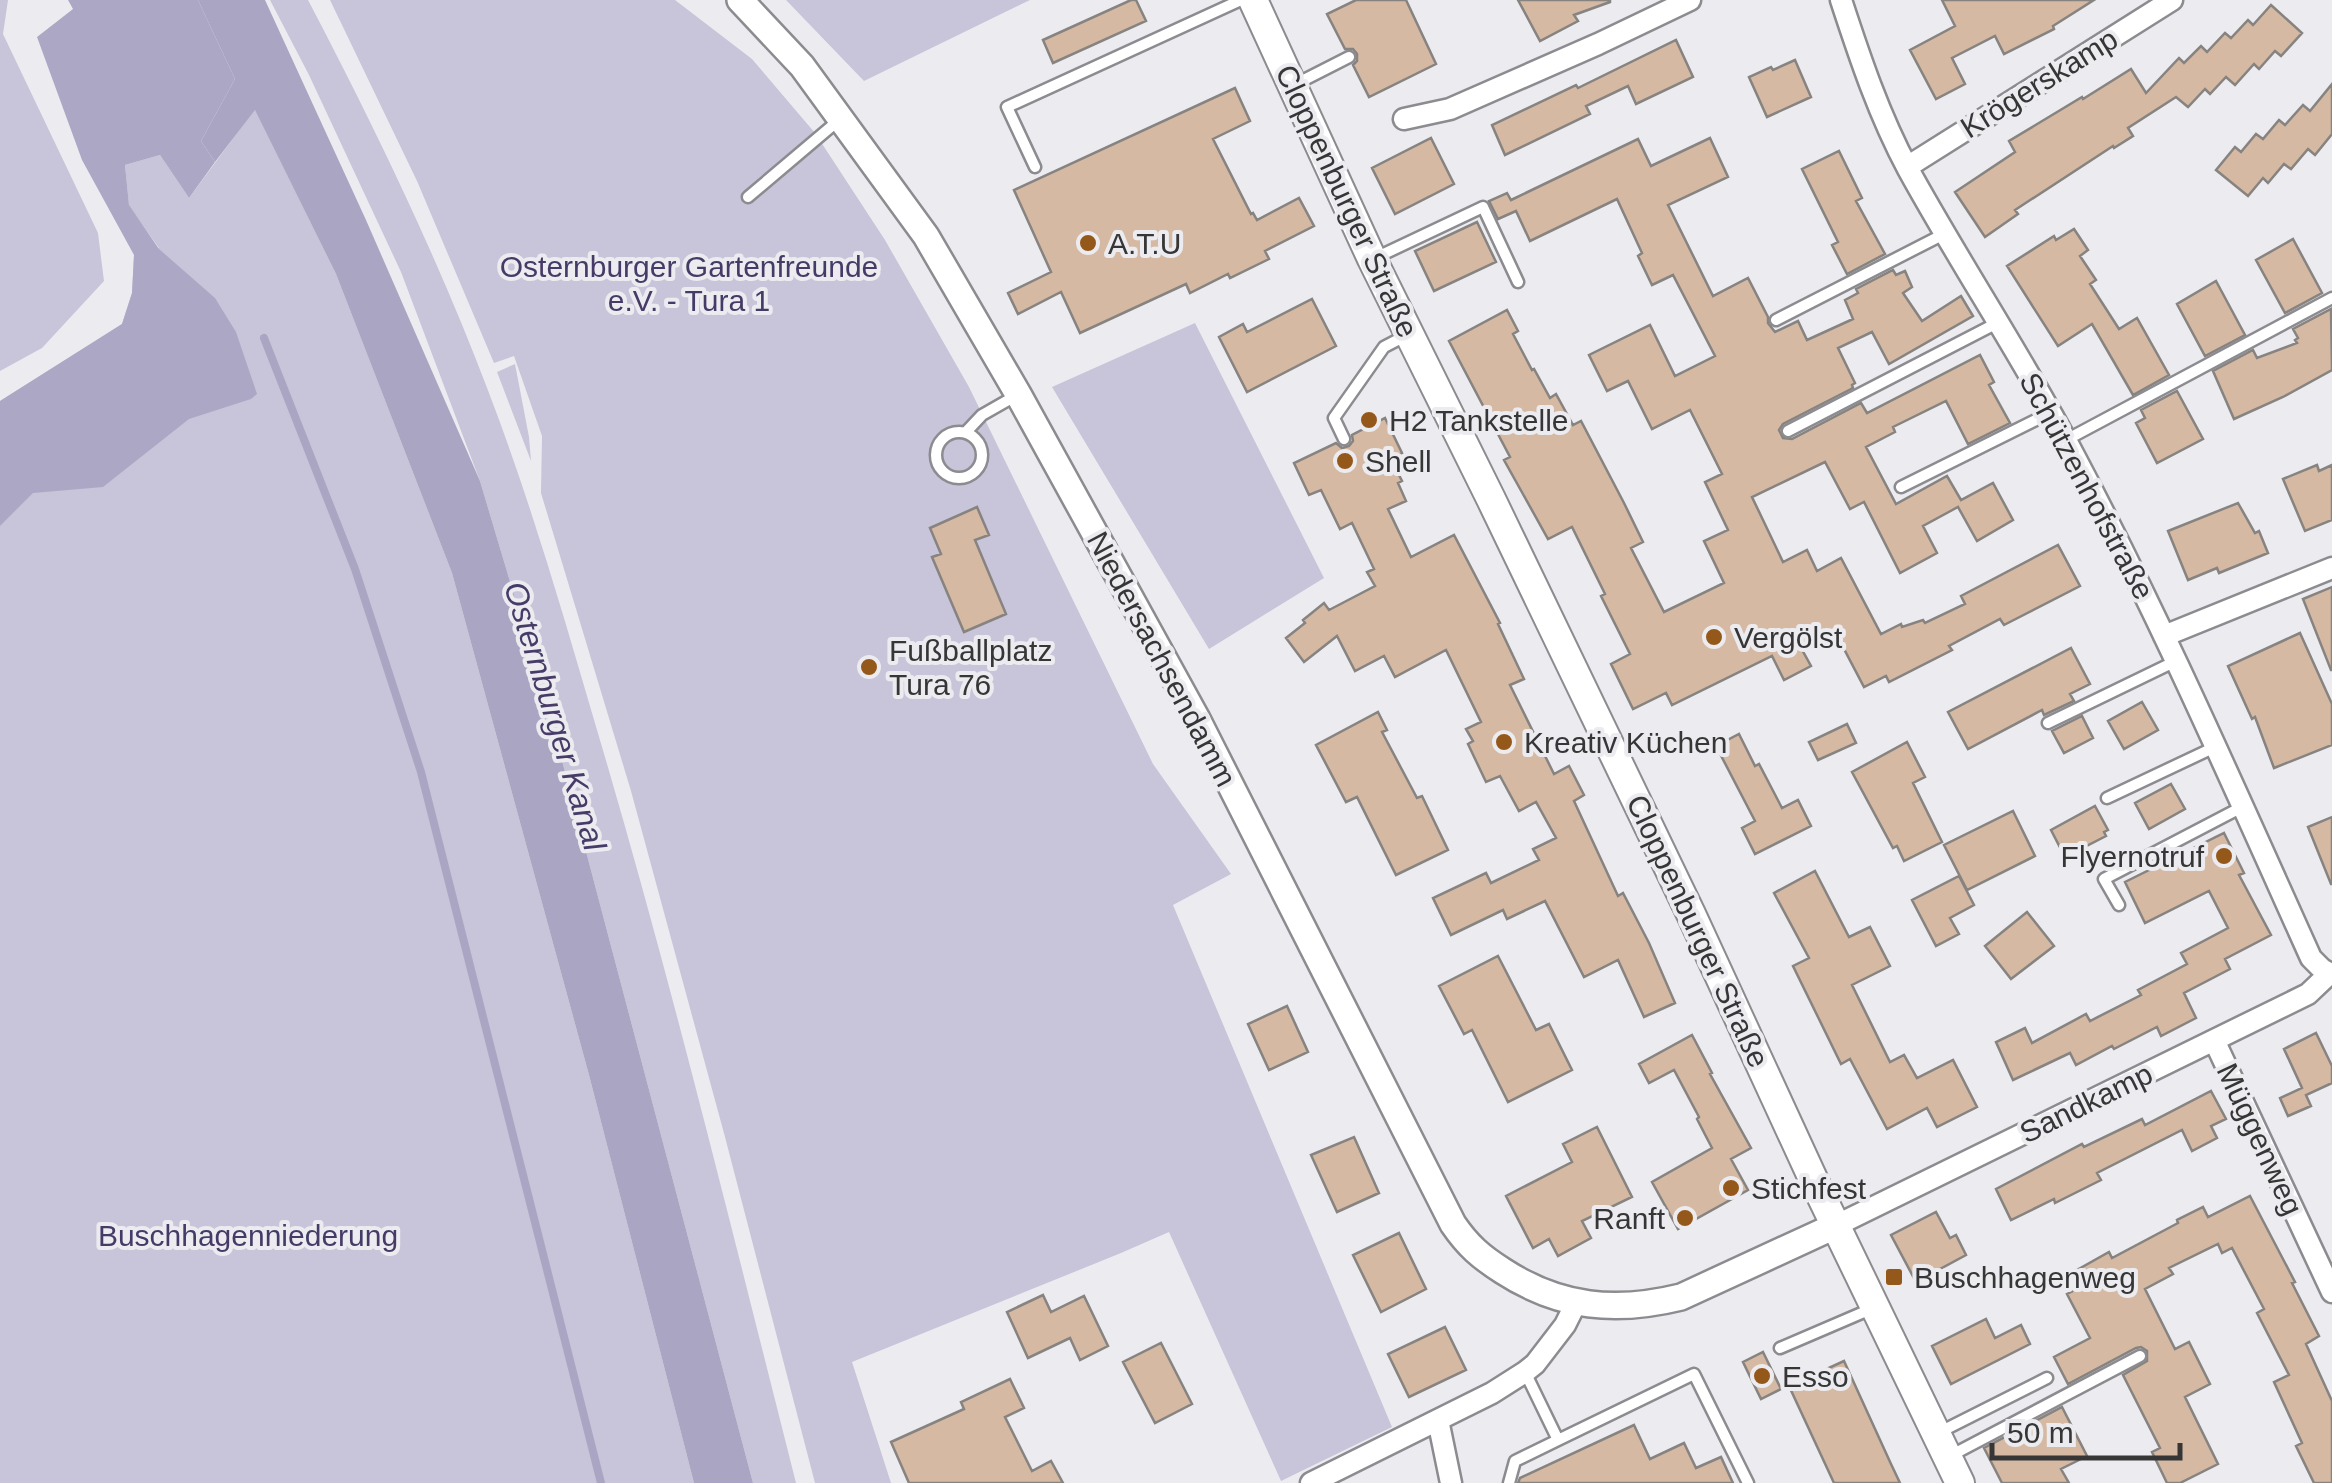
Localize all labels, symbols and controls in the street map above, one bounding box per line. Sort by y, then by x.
street label: Krögerskamp [1955,22,2123,144]
street label: Cloppenburger Straße [1269,60,1425,342]
place label: A.T.U [1108,227,1181,260]
marker: A.T.U [1077,232,1099,254]
park label: Osternburger Gartenfreunde e.V. - Tura 1 [500,250,878,317]
street label: Schützenhofstraße [2013,367,2161,605]
place label: H2 Tankstelle [1389,404,1569,437]
marker: H2 Tankstelle [1358,409,1380,431]
place label: Shell [1365,445,1432,478]
marker: Shell [1334,450,1356,472]
street label: Niedersachsendamm [1081,526,1243,792]
water label: Osternburger Kanal [497,577,613,856]
place label: Vergölst [1734,621,1843,654]
marker: Vergölst [1703,626,1725,648]
place label: Fußballplatz Tura 76 [889,634,1052,701]
marker: Fußballplatz Tura 76 [858,656,880,678]
place label: Kreativ Küchen [1524,726,1727,759]
marker: Kreativ Küchen [1493,731,1515,753]
street label: Cloppenburger Straße [1620,790,1776,1072]
place label: Flyernotruf [2061,840,2205,873]
marker: Flyernotruf [2213,845,2235,867]
street label: Sandkamp [2014,1057,2158,1149]
street label: Müggenweg [2211,1058,2309,1220]
place label: Stichfest [1751,1172,1867,1205]
marker: Stichfest [1720,1177,1742,1199]
place label: Ranft [1593,1202,1666,1235]
marker: Ranft [1674,1207,1696,1229]
park label: Buschhagenniederung [98,1219,398,1252]
place label: Buschhagenweg [1914,1261,2136,1294]
marker: Buschhagenweg [1883,1266,1905,1288]
place label: Esso [1782,1360,1849,1393]
marker: Esso [1751,1365,1773,1387]
scale bar [1992,1398,2180,1460]
text: 50 m [2007,1416,2074,1449]

